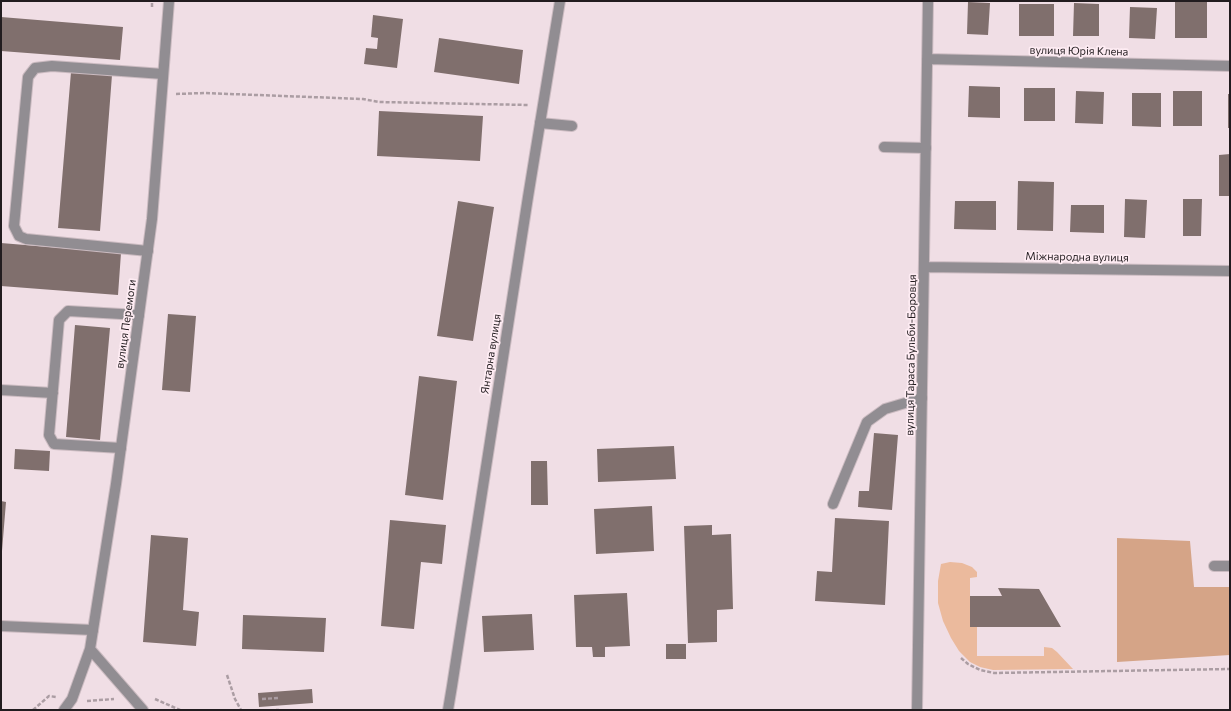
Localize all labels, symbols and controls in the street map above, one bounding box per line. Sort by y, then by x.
street label: вулиця Юрія Клена [1030,44,1128,58]
street label: Міжнародна вулиця [1025,249,1129,265]
street label: вулиця Тараса Бульби-Боровця [903,274,919,436]
street label: вулиця Перемоги [113,279,139,369]
street label: Янтарна вулиця [478,313,504,395]

